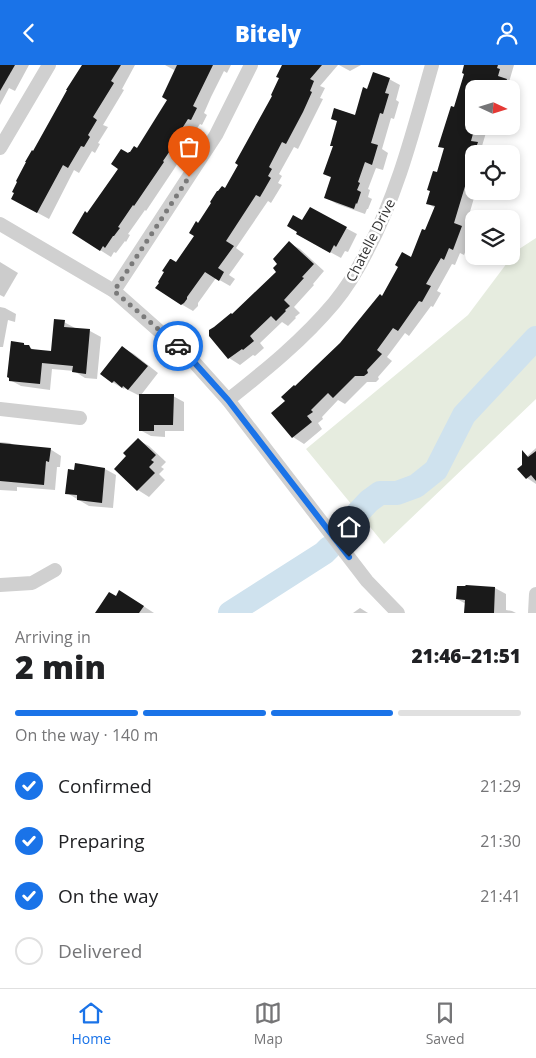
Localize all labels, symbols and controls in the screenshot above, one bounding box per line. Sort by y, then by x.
text: Bitely [235,18,301,48]
icon: back [15,19,43,47]
icon: person [493,19,521,47]
north arrow [465,80,520,135]
map controls [465,80,520,265]
pin [168,126,210,177]
icon: bag [175,133,203,161]
button: locate [465,145,520,200]
street label: Chatelle Drive [341,195,399,285]
button: layers [465,210,520,265]
courier [153,321,203,371]
icon: car [164,332,192,360]
pin [328,506,370,557]
icon: home [335,513,363,541]
text: Arriving in [15,626,91,648]
text: 21:46–21:51 [411,643,521,669]
text: 2 min [15,645,106,688]
text: On the way · 140 m [15,724,158,746]
icon: check [15,772,43,800]
text: Confirmed [58,773,152,799]
text: 21:29 [480,775,521,797]
icon: check [15,827,43,855]
text: Preparing [58,828,145,854]
text: 21:30 [480,830,521,852]
icon: check [15,882,43,910]
text: On the way [58,883,158,909]
text: 21:41 [480,885,521,907]
text: Delivered [58,938,142,964]
tab: Home [71,999,111,1048]
tab: Map [254,999,283,1048]
tab: Saved [426,999,465,1048]

